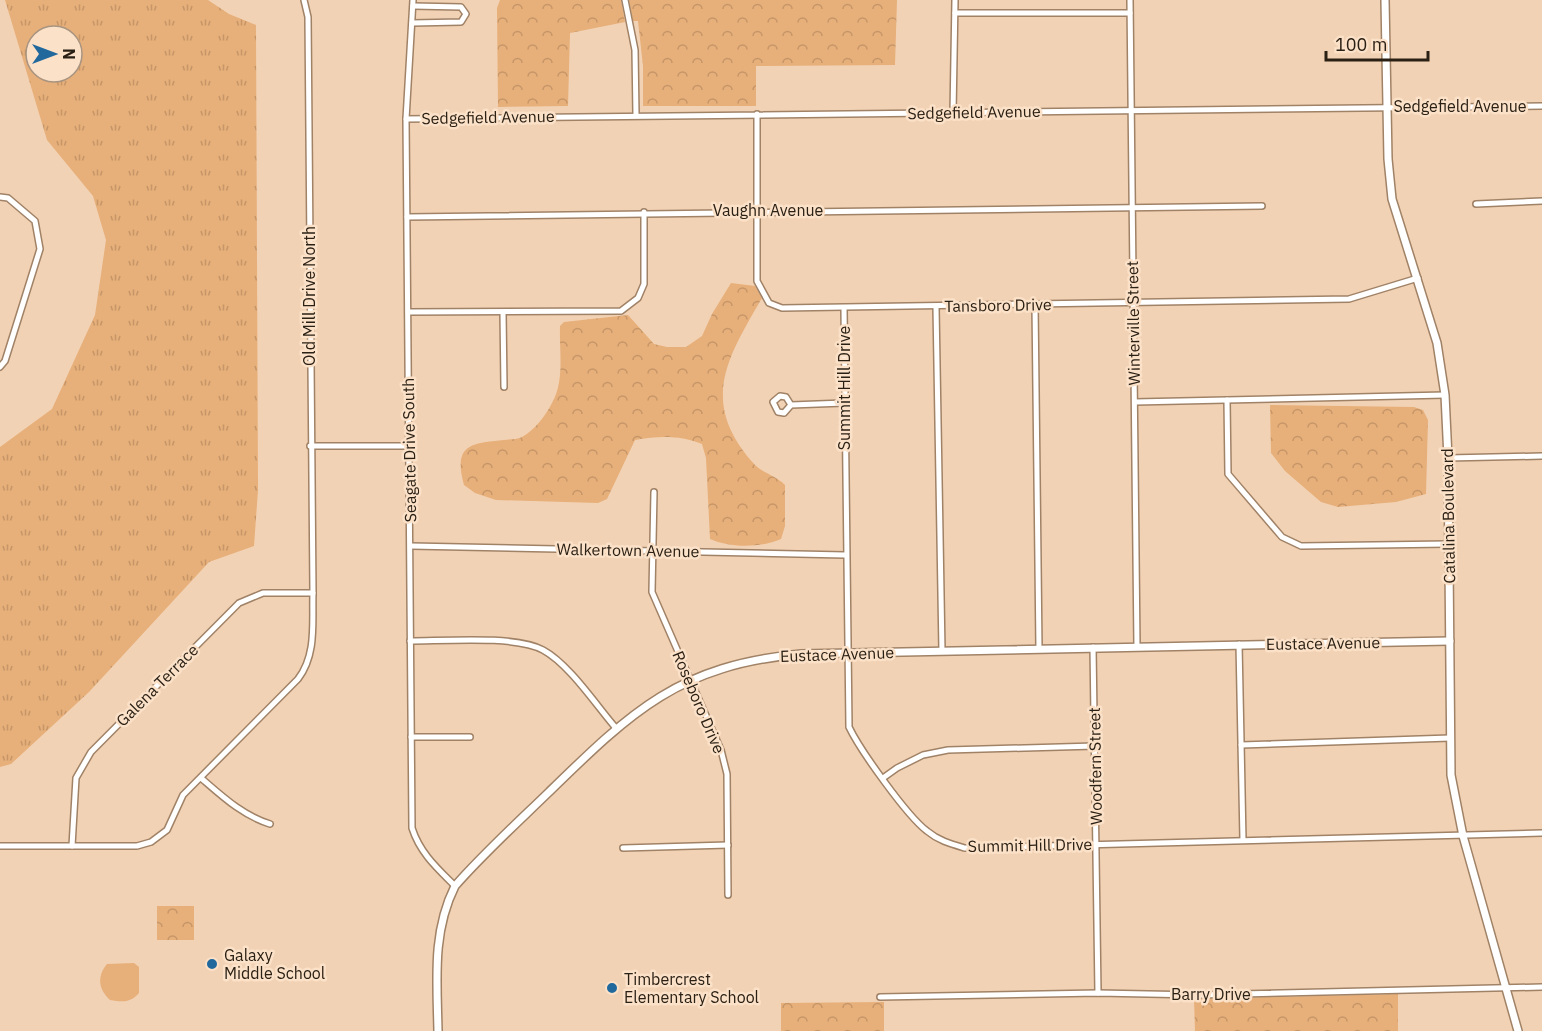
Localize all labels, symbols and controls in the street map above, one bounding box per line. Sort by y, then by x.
north arrow [24,24,84,84]
scale bar [1326,24,1428,62]
text: 100 m [1335,33,1387,56]
text: N [59,48,79,60]
street label: Sedgefield Avenue [1393,96,1527,116]
street label: Sedgefield Avenue [907,101,1041,123]
street label: Sedgefield Avenue [421,106,555,128]
street label: Vaughn Avenue [713,200,824,220]
street label: Old Mill Drive North [299,226,319,366]
street label: Winterville Street [1122,261,1144,385]
street label: Tansboro Drive [944,294,1052,316]
street label: Summit Hill Drive [834,326,854,450]
street label: Seagate Drive South [398,378,420,522]
street label: Catalina Boulevard [1437,448,1459,584]
street label: Walkertown Avenue [556,539,700,561]
street label: Eustace Avenue [1266,632,1380,654]
street label: Galena Terrace [112,640,202,730]
street label: Eustace Avenue [780,642,895,666]
street label: Roseboro Drive [668,648,730,756]
street label: Woodfern Street [1084,707,1106,825]
street label: Summit Hill Drive [968,834,1093,856]
place label: Galaxy Middle School [224,945,325,983]
marker: Galaxy Middle School [205,957,219,971]
place label: Timbercrest Elementary School [624,969,759,1007]
marker: Timbercrest Elementary School [605,981,619,995]
street label: Barry Drive [1171,984,1251,1004]

